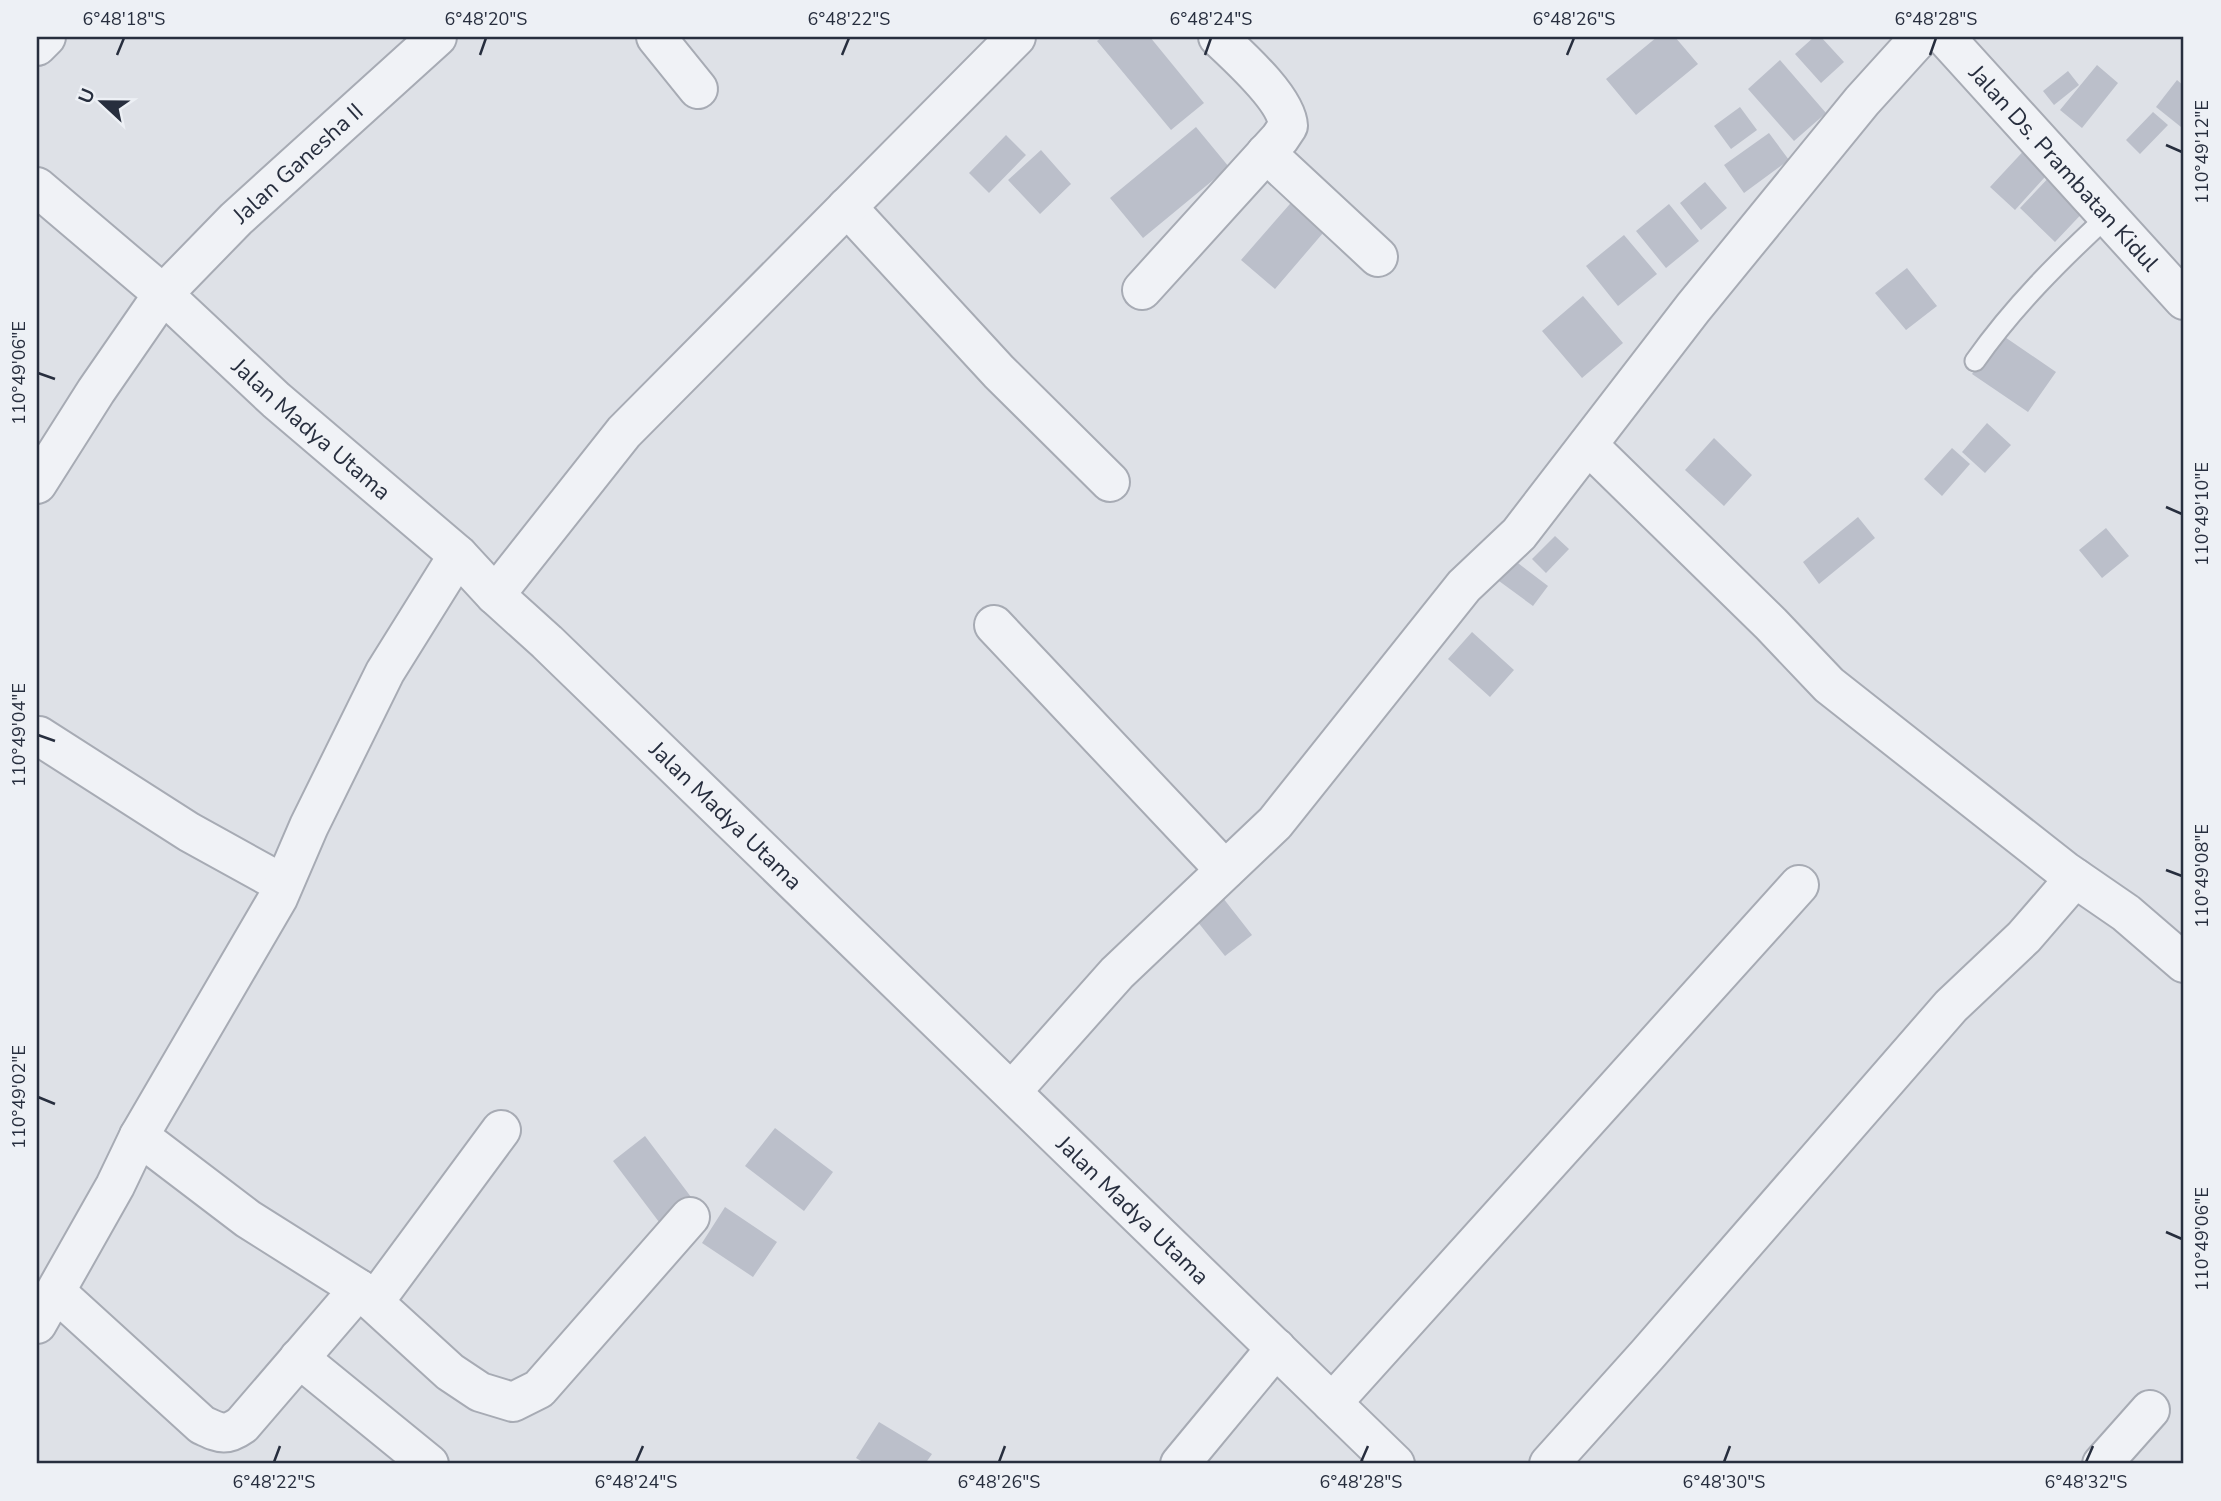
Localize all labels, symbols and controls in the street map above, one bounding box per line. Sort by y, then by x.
text: 6°48'18"S [83,7,165,31]
text: 6°48'20"S [445,7,527,31]
text: 6°48'22"S [808,7,890,31]
text: 6°48'24"S [1170,7,1252,31]
text: 6°48'26"S [1533,7,1615,31]
text: 6°48'28"S [1895,7,1977,31]
street label: Jalan Ds. Prambatan Kidul [1961,57,2166,278]
north arrow [66,66,136,136]
text: U [72,85,102,107]
street label: Jalan Ganesha II [225,96,370,231]
text: 110°49'12"E [2190,100,2214,204]
text: 110°49'06"E [7,321,31,425]
street label: Jalan Madya Utama [225,350,398,507]
text: 110°49'10"E [2190,462,2214,566]
text: 110°49'04"E [7,683,31,787]
street label: Jalan Madya Utama [642,733,809,897]
text: 110°49'08"E [2190,824,2214,928]
text: 110°49'02"E [7,1045,31,1149]
street label: Jalan Madya Utama [1049,1128,1216,1291]
text: 110°49'06"E [2190,1187,2214,1291]
text: 6°48'22"S [233,1470,315,1494]
text: 6°48'24"S [595,1470,677,1494]
text: 6°48'26"S [958,1470,1040,1494]
text: 6°48'28"S [1320,1470,1402,1494]
text: 6°48'30"S [1683,1470,1765,1494]
text: 6°48'32"S [2045,1470,2127,1494]

